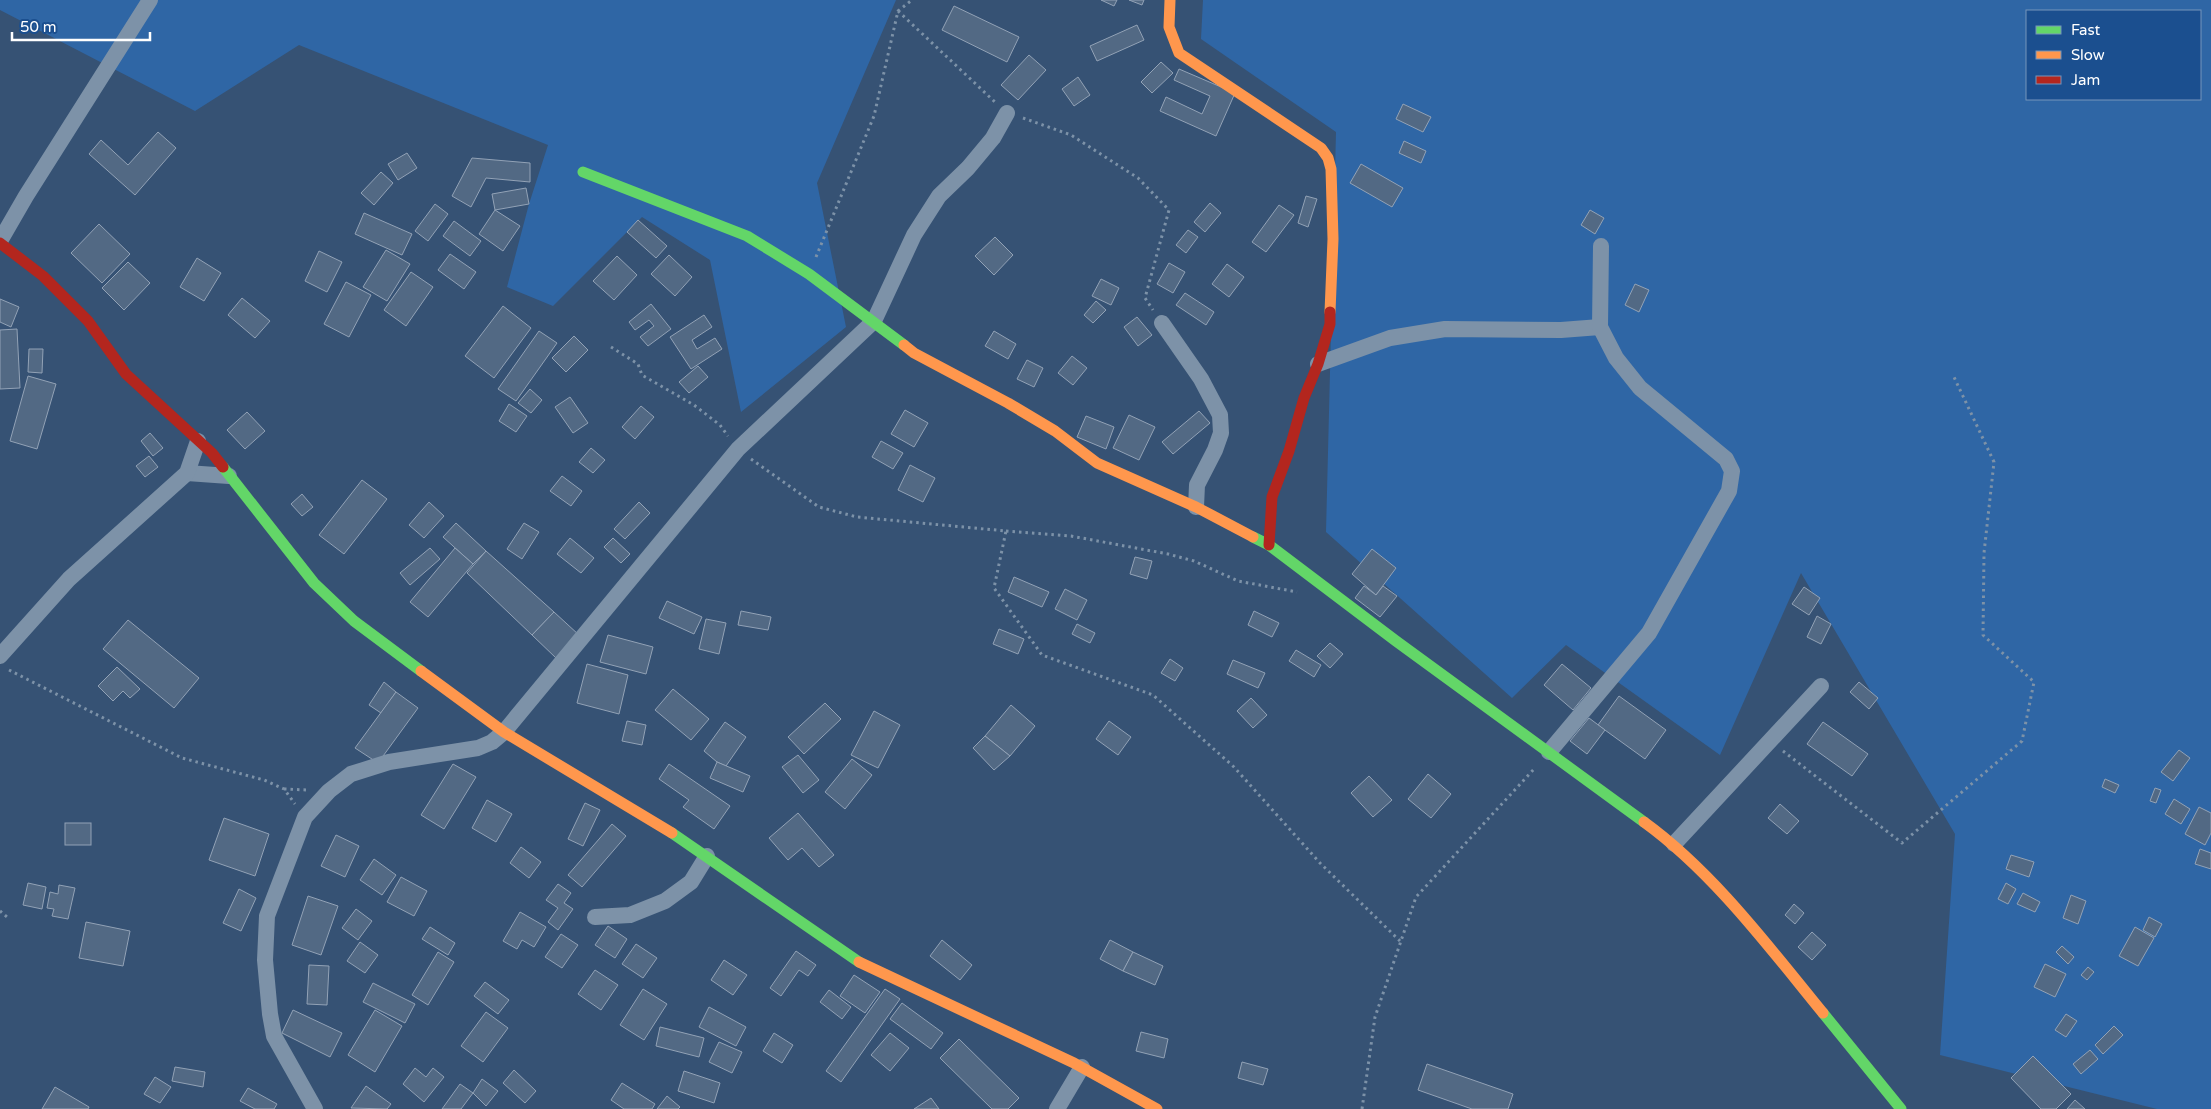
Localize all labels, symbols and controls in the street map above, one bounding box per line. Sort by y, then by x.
scale bar [12,10,150,42]
legend [2026,10,2201,100]
text: 50 m [20,18,57,36]
text: Fast [2071,21,2101,39]
text: Slow [2071,46,2105,64]
text: Jam [2071,71,2100,89]

